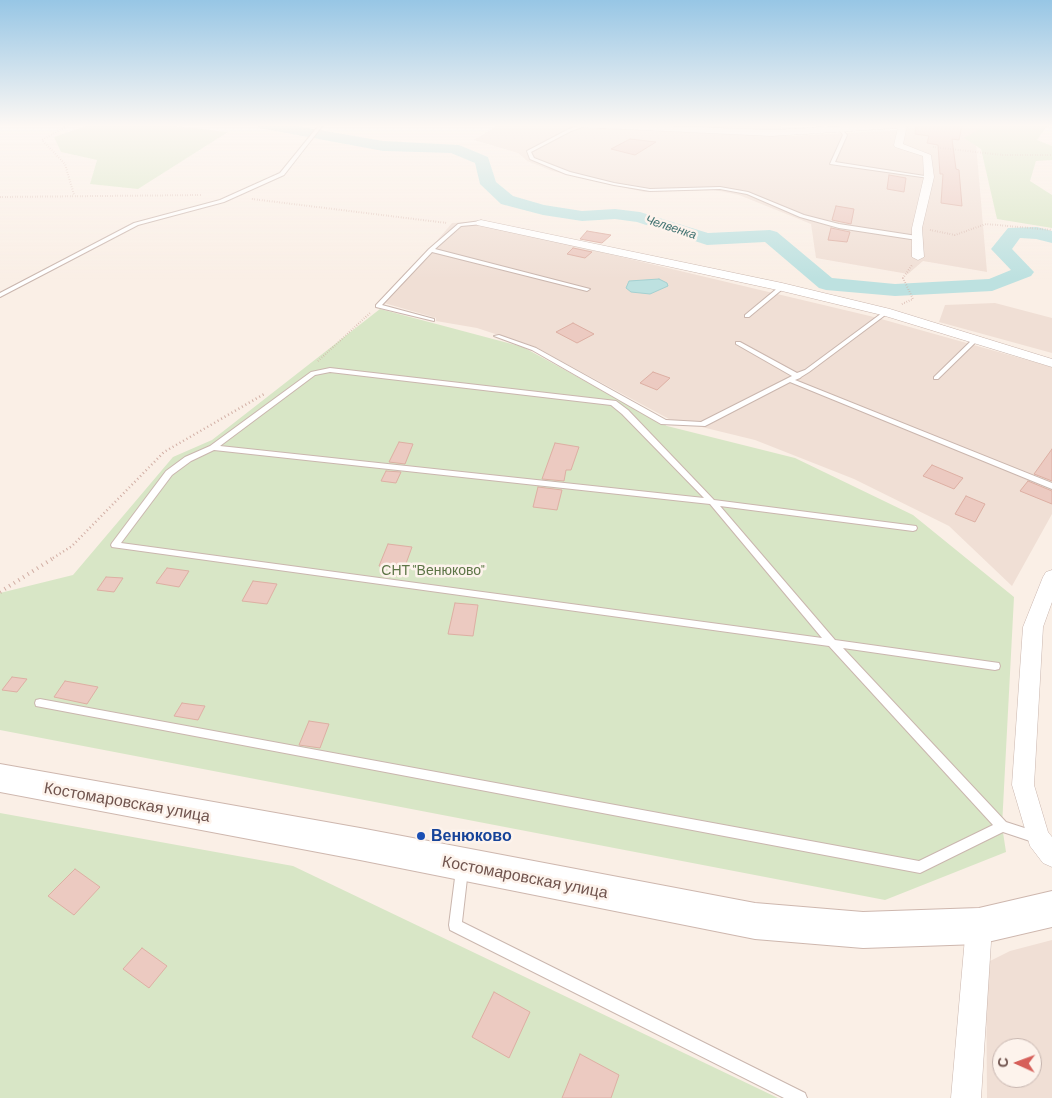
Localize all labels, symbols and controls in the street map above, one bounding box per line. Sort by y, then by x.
water label: Челвенка [644,212,698,242]
park label: СНТ "Венюково" [381,562,485,578]
street label: Костомаровская улица [42,778,212,826]
place label: Венюково [431,826,512,846]
marker: Венюково [415,830,427,842]
street label: Костомаровская улица [441,852,609,902]
north arrow [992,1038,1042,1088]
text: С [994,1057,1011,1068]

